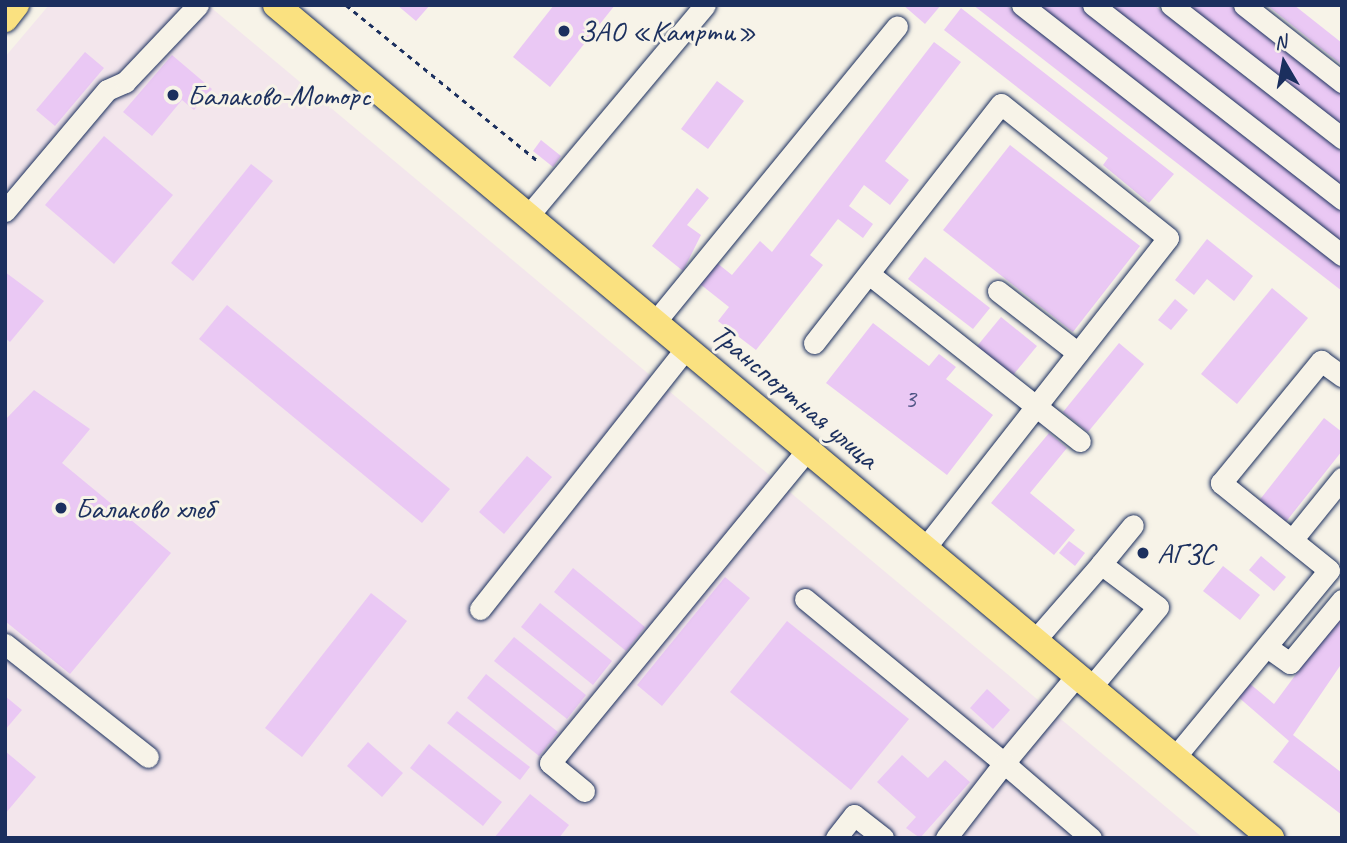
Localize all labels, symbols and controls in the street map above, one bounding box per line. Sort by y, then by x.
place label: ЗАО «Камрти» [578,13,756,49]
marker: ЗАО «Камрти» [556,23,572,39]
north arrow [1249,28,1319,98]
text: N [1272,29,1288,55]
place label: Балаково-Моторс [187,77,371,113]
marker: Балаково-Моторс [165,87,181,103]
street label: Транспортная улица [703,315,887,477]
house number: 3 [904,383,916,415]
place label: Балаково хлеб [75,490,213,526]
marker: Балаково хлеб [53,500,69,516]
place label: АГЗС [1157,535,1214,571]
marker: АГЗС [1135,545,1151,561]

